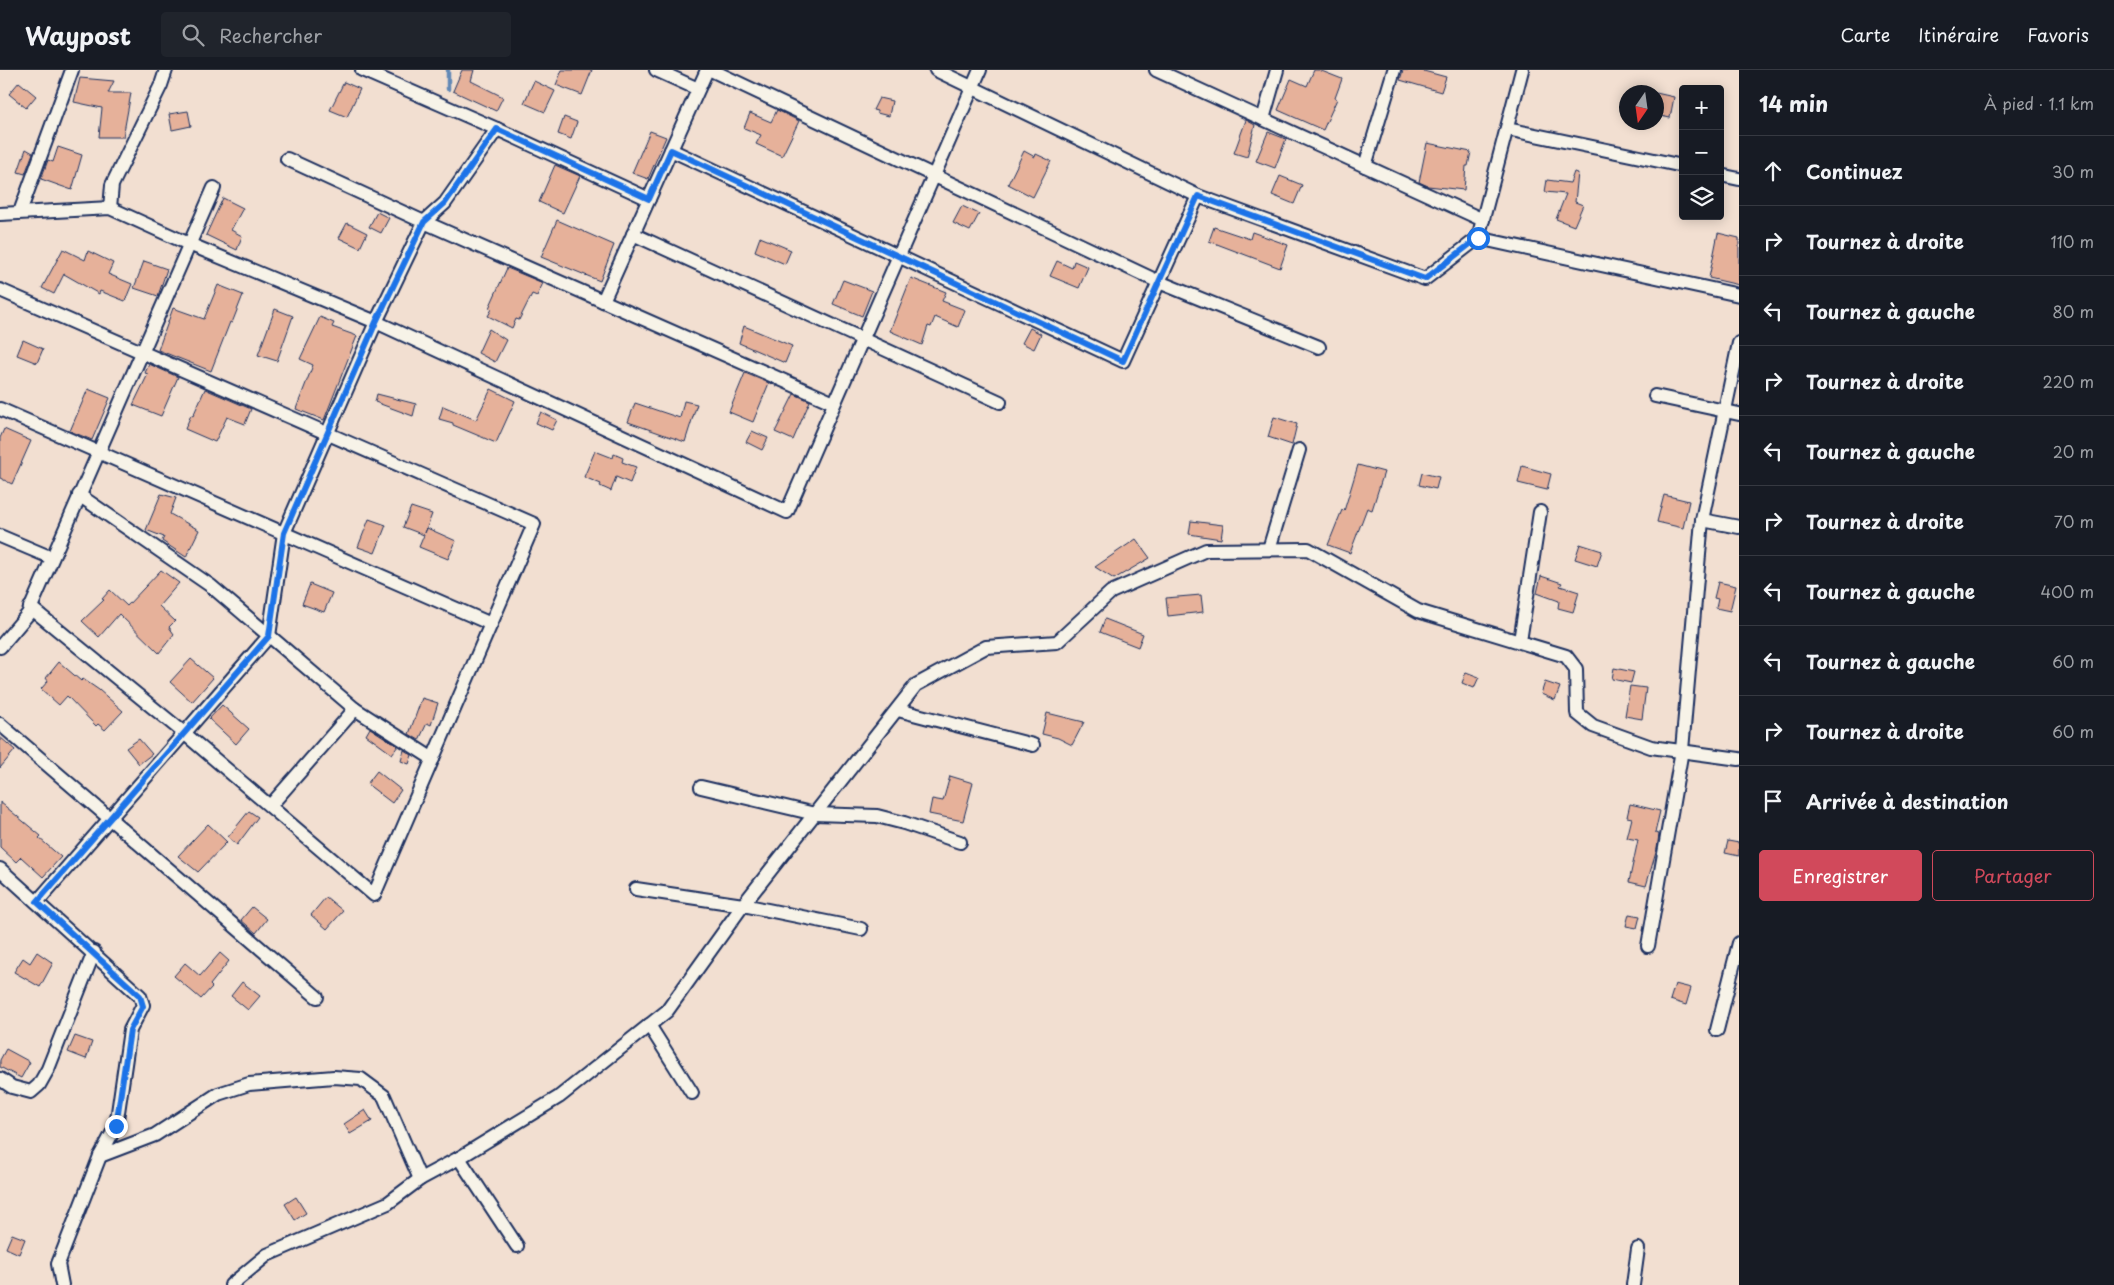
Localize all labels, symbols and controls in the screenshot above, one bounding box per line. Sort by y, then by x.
search box [161,12,511,57]
text: Waypost [25,17,131,53]
icon: search [179,21,207,49]
text: Rechercher [219,21,322,49]
text: Carte [1840,21,1890,48]
text: Itinéraire [1918,21,1999,48]
text: Favoris [2027,21,2089,48]
north arrow [1619,85,1664,130]
map controls [1679,85,1724,220]
button: + [1679,85,1724,130]
text: 14 min [1759,87,1828,119]
text: À pied · 1.1 km [1984,91,2094,115]
button: − [1679,130,1724,175]
icon: ahead [1759,157,1787,185]
text: Continuez [1806,157,1903,185]
text: 30 m [2052,159,2094,183]
button: layers [1679,175,1724,220]
route start [1467,227,1490,250]
icon: right [1759,227,1787,255]
text: Tournez à droite [1806,227,1964,255]
text: 110 m [2051,229,2094,253]
icon: left [1759,297,1787,325]
text: Tournez à gauche [1806,297,1975,325]
text: 80 m [2052,299,2094,323]
icon: right [1759,367,1787,395]
text: Tournez à droite [1806,367,1964,395]
text: 220 m [2043,369,2094,393]
icon: left [1759,437,1787,465]
text: Tournez à gauche [1806,437,1975,465]
text: 20 m [2053,439,2094,463]
icon: right [1759,507,1787,535]
text: Tournez à droite [1806,507,1964,535]
text: 70 m [2054,509,2094,533]
icon: left [1759,577,1787,605]
text: Tournez à gauche [1806,577,1975,605]
text: 400 m [2041,579,2094,603]
icon: left [1759,647,1787,675]
text: Tournez à gauche [1806,647,1975,675]
text: 60 m [2052,649,2094,673]
icon: right [1759,717,1787,745]
text: Tournez à droite [1806,717,1964,745]
text: 60 m [2052,719,2094,743]
icon: arrive [1759,787,1787,815]
text: Arrivée à destination [1806,787,2009,815]
button: Enregistrer [1759,850,1922,901]
button: Partager [1932,850,2094,901]
route end [105,1115,128,1138]

